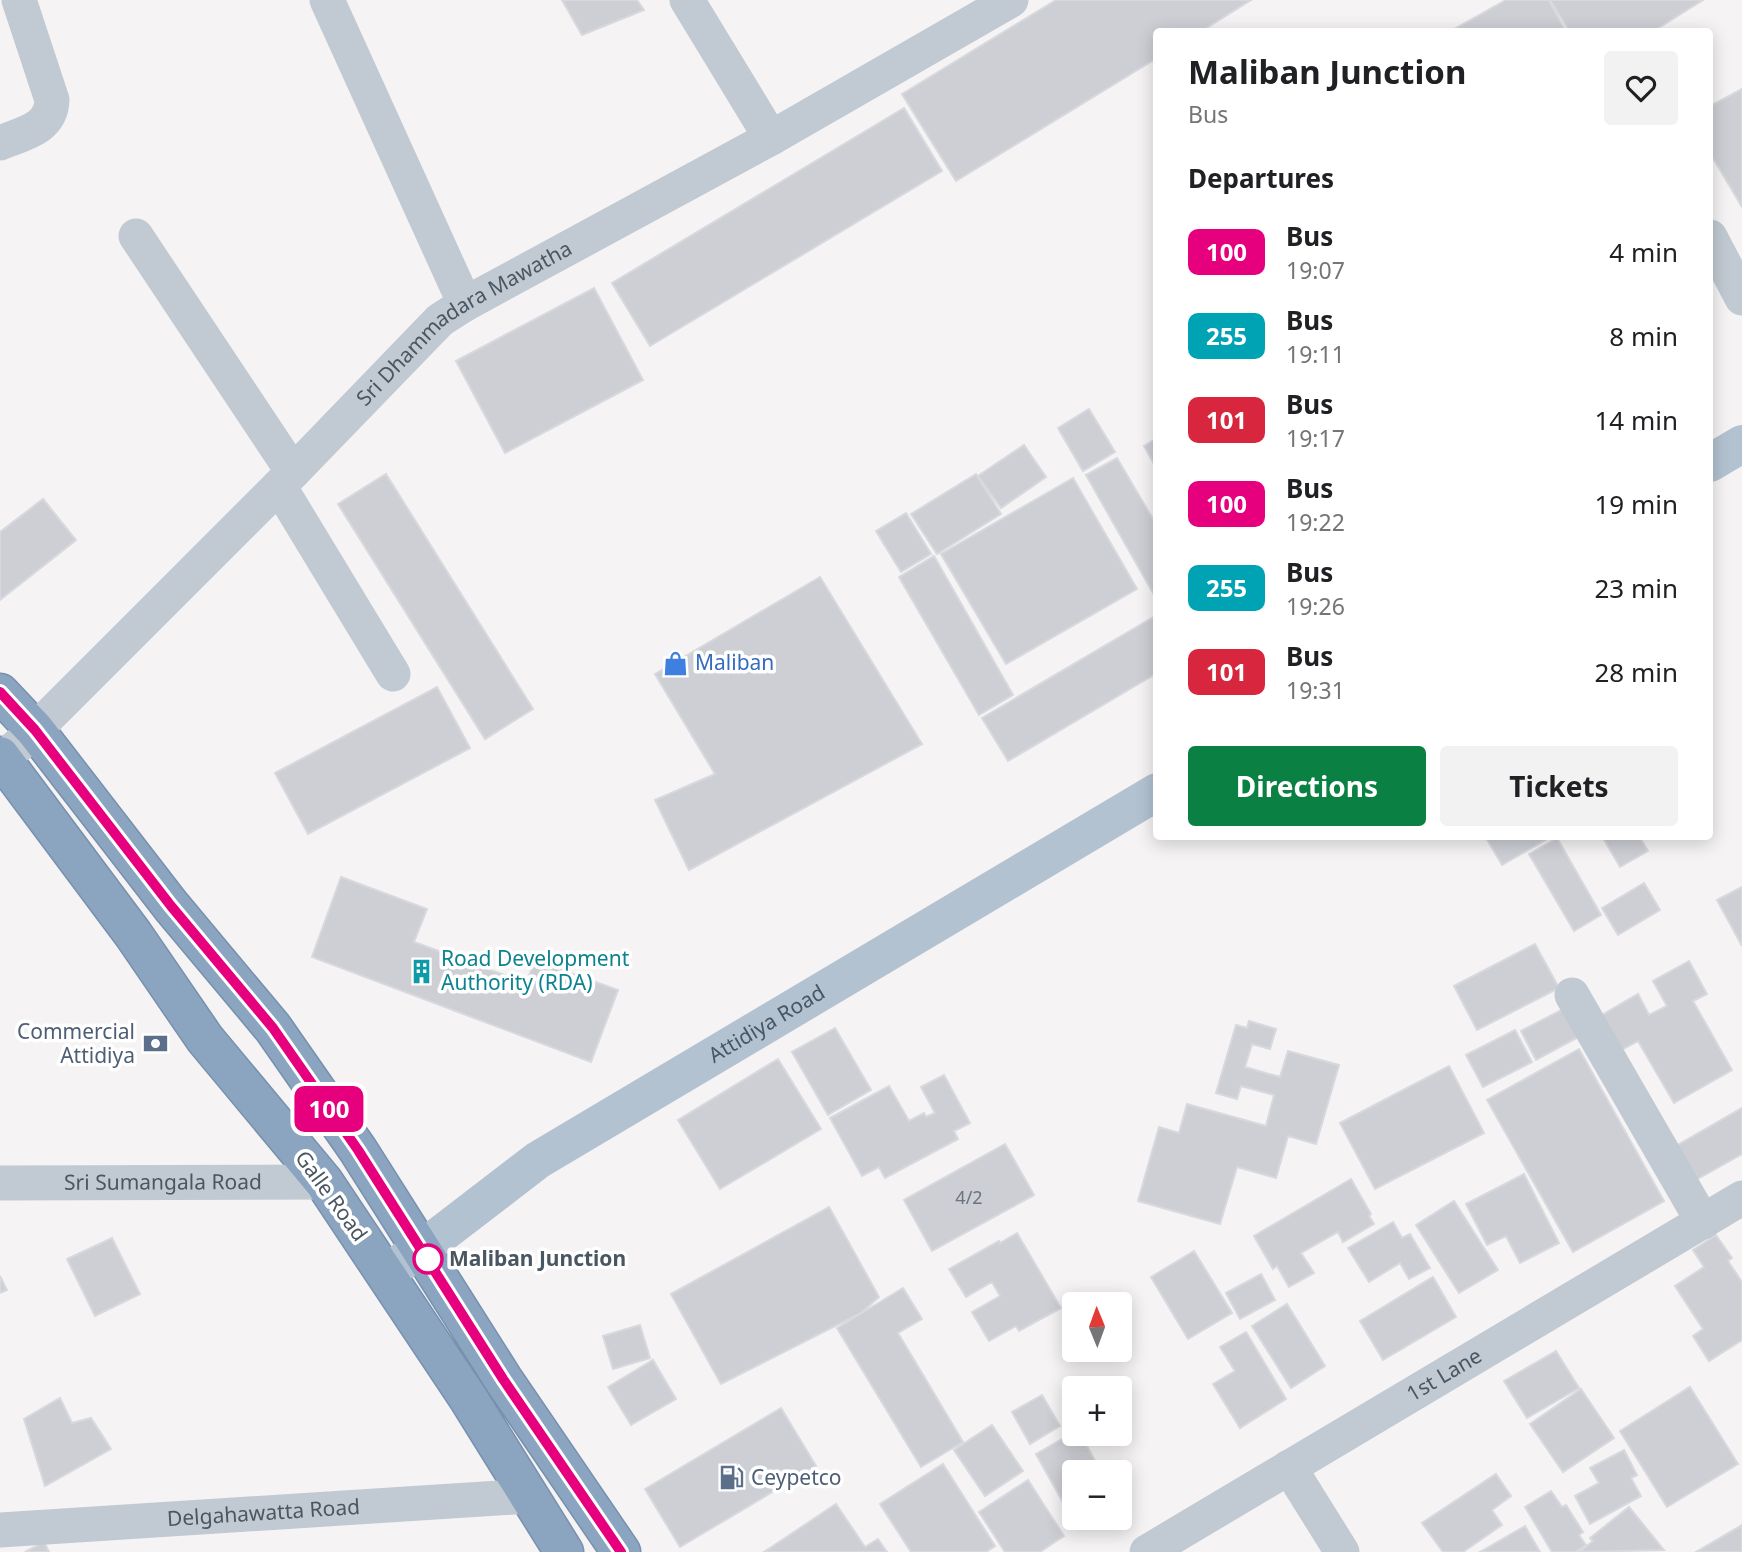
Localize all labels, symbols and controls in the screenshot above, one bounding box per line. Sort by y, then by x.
text: Maliban Junction [1188,49,1466,94]
button: heart [1604,51,1678,125]
text: Bus [1188,98,1228,130]
text: Departures [1188,160,1334,196]
text: Bus [1286,218,1333,254]
street label: Sri Dhammadara Mawatha [350,234,577,411]
text: 4 min [1609,234,1678,270]
text: 100 [1206,235,1247,268]
text: 19:07 [1286,254,1345,286]
text: Bus [1286,302,1333,338]
text: 8 min [1609,318,1678,354]
text: 255 [1206,319,1247,352]
text: 19:11 [1286,338,1345,370]
text: Bus [1286,386,1333,422]
text: 14 min [1594,402,1678,438]
text: 101 [1206,403,1247,436]
text: 19:17 [1286,422,1345,454]
text: Bus [1286,470,1333,506]
text: 19 min [1594,486,1678,522]
text: 100 [1206,487,1247,520]
text: 19:22 [1286,506,1345,538]
text: Bus [1286,554,1333,590]
text: 23 min [1594,570,1678,606]
text: 255 [1206,571,1247,604]
text: 19:26 [1286,590,1345,622]
text: Bus [1286,638,1333,674]
place label: Maliban [695,648,774,676]
shop icon: Maliban [661,649,689,677]
text: 28 min [1594,654,1678,690]
text: 101 [1206,655,1247,688]
text: 19:31 [1286,674,1345,706]
button: Directions [1188,746,1426,826]
button: Tickets [1440,746,1678,826]
place label: Road Development Authority (RDA) [441,944,630,996]
building icon: Road Development Authority (RDA) [407,957,435,985]
street label: Attidiya Road [703,978,830,1069]
place label: Commercial Attidiya [17,1017,135,1069]
bank icon: Commercial Attidiya [141,1030,169,1058]
line badge: 100 [289,1086,369,1132]
text: 100 [308,1092,350,1125]
street label: Galle Road [289,1144,374,1246]
street label: Sri Sumangala Road [64,1167,262,1196]
house number: 4/2 [955,1185,983,1209]
marker: Maliban Junction [413,1244,443,1274]
place label: Maliban Junction [449,1244,626,1272]
north arrow [1062,1292,1132,1362]
map controls [1062,1292,1132,1530]
street label: 1st Lane [1401,1341,1487,1407]
button: + [1062,1376,1132,1446]
button: − [1062,1460,1132,1530]
place label: Ceypetco [751,1463,842,1491]
fuel station icon: Ceypetco [717,1464,745,1492]
street label: Delgahawatta Road [166,1492,361,1532]

